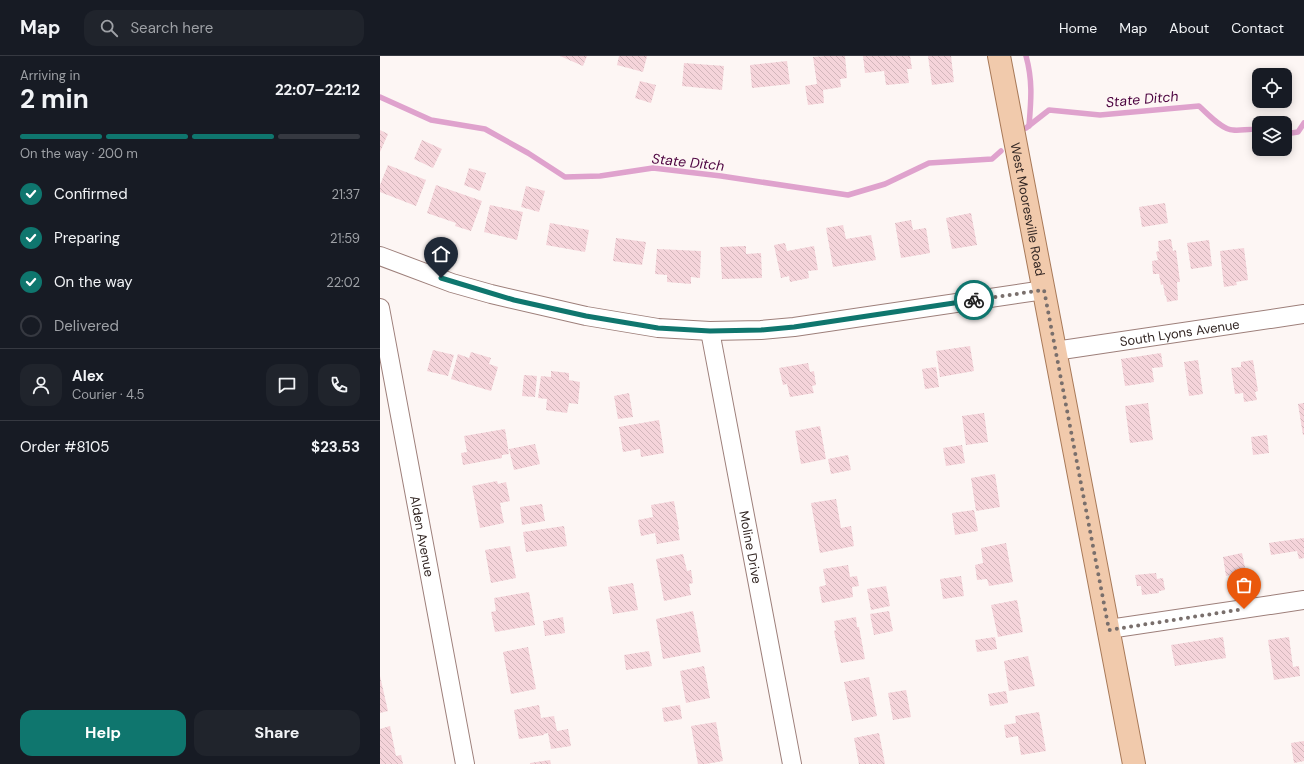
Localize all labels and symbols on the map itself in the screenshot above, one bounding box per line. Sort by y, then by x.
water label: State Ditch [1105,87,1179,111]
street label: West Mooresville Road [1007,141,1049,277]
water label: State Ditch [651,149,725,175]
pin [424,237,458,278]
courier [954,280,994,320]
street label: South Lyons Avenue [1119,315,1241,350]
street label: Alden Avenue [407,494,438,578]
street label: Moline Drive [736,509,766,585]
pin [1227,568,1261,609]

